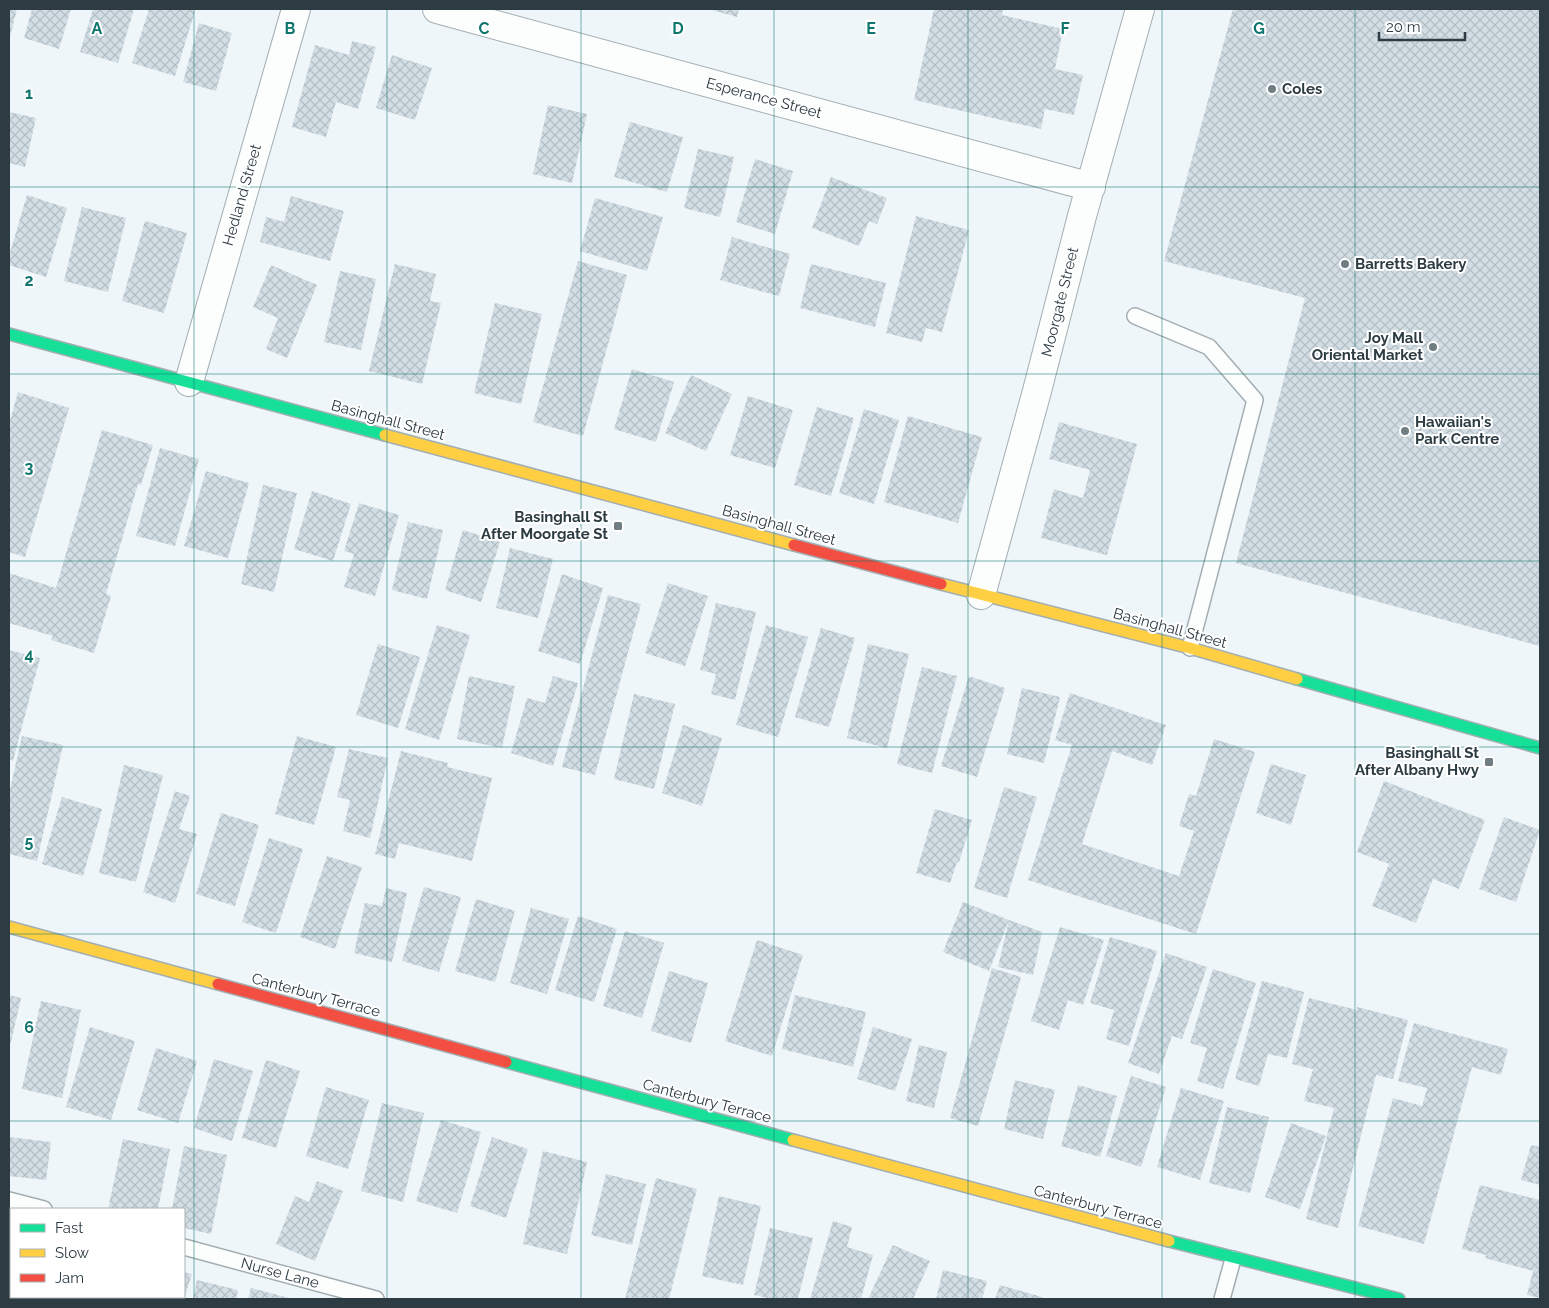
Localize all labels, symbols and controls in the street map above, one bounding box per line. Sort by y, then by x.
scale bar [1379,10,1465,42]
text: 20 m [1386,18,1421,36]
text: A [92,19,103,38]
text: B [285,19,296,38]
text: C [479,19,490,38]
text: D [672,19,684,38]
text: E [866,19,876,38]
text: F [1060,19,1070,38]
text: G [1253,19,1265,38]
street label: Esperance Street [704,74,824,122]
place label: Coles [1282,80,1323,98]
marker: Coles [1266,83,1278,95]
text: 1 [25,84,33,103]
street label: Hedland Street [219,142,265,248]
street label: Moorgate Street [1038,245,1082,359]
place label: Barretts Bakery [1355,255,1467,273]
marker: Barretts Bakery [1339,258,1351,270]
text: 2 [24,271,34,290]
place label: Joy Mall Oriental Market [1312,329,1423,364]
marker: Joy Mall Oriental Market [1427,341,1439,353]
street label: Basinghall Street [329,396,447,444]
place label: Hawaiian's Park Centre [1415,413,1499,448]
marker: Hawaiian's Park Centre [1399,425,1411,437]
text: 3 [25,458,34,477]
street label: Basinghall Street [720,501,838,549]
place label: Basinghall St After Moorgate St [481,508,608,543]
marker: Basinghall St After Moorgate St [612,520,624,532]
street label: Basinghall Street [1111,604,1229,652]
text: 4 [24,645,34,664]
place label: Basinghall St After Albany Hwy [1355,744,1480,779]
marker: Basinghall St After Albany Hwy [1483,756,1495,768]
text: 5 [25,832,34,851]
street label: Canterbury Terrace [250,969,383,1021]
text: 6 [24,1018,34,1037]
street label: Canterbury Terrace [641,1075,774,1127]
street label: Canterbury Terrace [1032,1181,1165,1233]
legend [10,1208,185,1298]
text: Fast [55,1219,83,1237]
text: Slow [55,1244,89,1262]
street label: Nurse Lane [239,1254,321,1292]
text: Jam [55,1269,84,1287]

